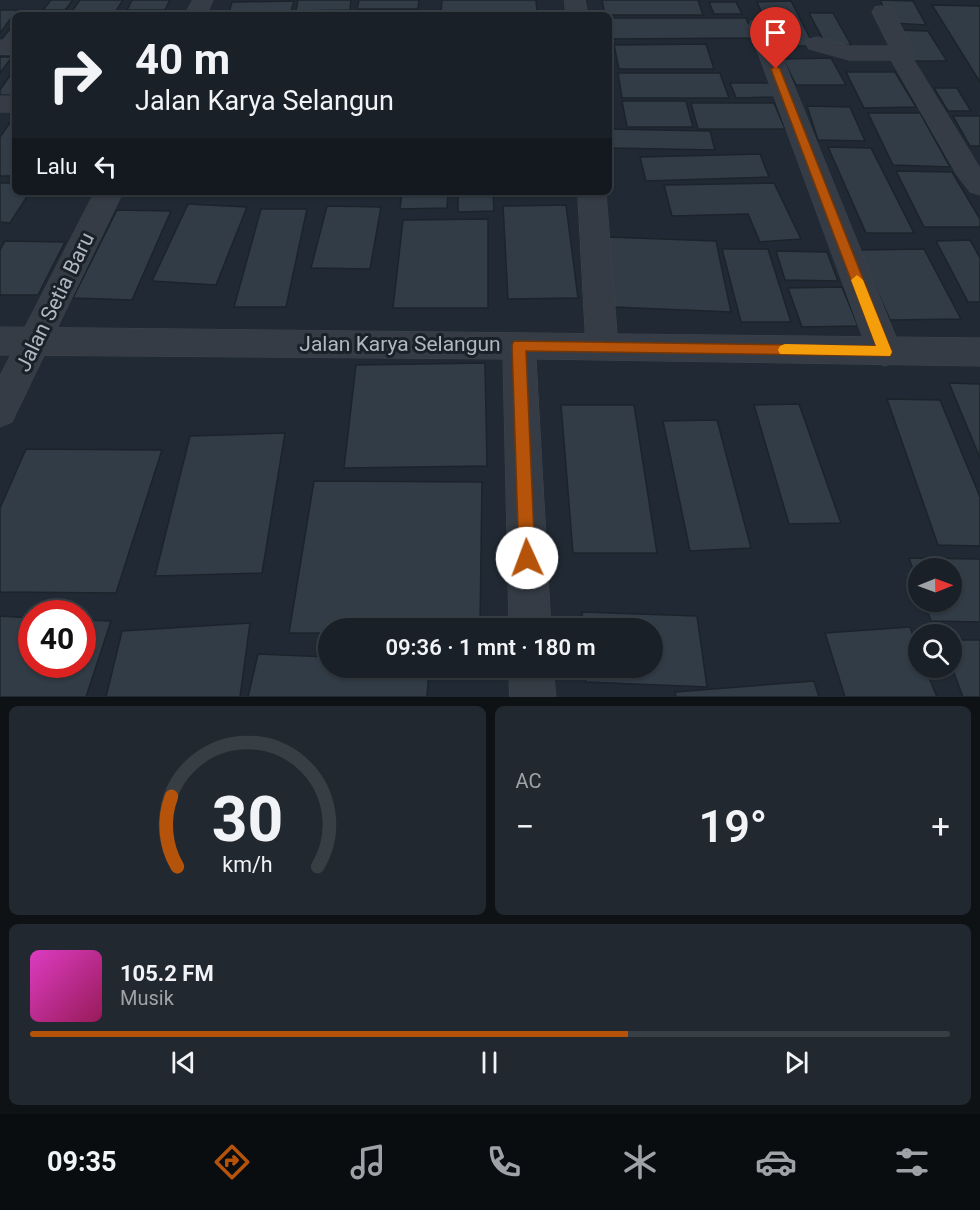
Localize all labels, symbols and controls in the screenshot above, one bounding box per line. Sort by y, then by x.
pin [750,7,801,69]
icon: arrive [759,16,792,49]
text: 40 m [135,35,230,84]
icon: right [36,36,114,114]
text: Jalan Karya Selangun [135,85,394,117]
icon: left [89,150,122,183]
text: Lalu [36,154,77,179]
street label: Jalan Setia Baru [11,229,99,375]
street label: Jalan Karya Selangun [299,332,501,356]
position arrow [495,526,559,590]
north arrow [908,558,962,612]
map controls [908,558,962,678]
speed limit sign: 40 [18,600,96,678]
button: search [908,624,962,678]
text: 09:36 · 1 mnt · 180 m [385,635,596,660]
text: AC [516,769,541,793]
text: 30 [211,783,283,856]
text: 19° [698,800,767,853]
text: − [516,807,534,846]
text: + [931,807,950,846]
text: km/h [222,853,272,878]
text: 105.2 FM [120,961,214,986]
text: Musik [120,986,174,1010]
icon: previous [167,1046,200,1079]
icon: pause [473,1046,506,1079]
icon: next [780,1046,813,1079]
icon: directions [211,1141,253,1183]
icon: music [347,1141,389,1183]
icon: phone [483,1141,525,1183]
icon: climate [619,1141,661,1183]
icon: car [755,1141,797,1183]
icon: filters [891,1141,933,1183]
text: 09:35 [47,1146,117,1178]

